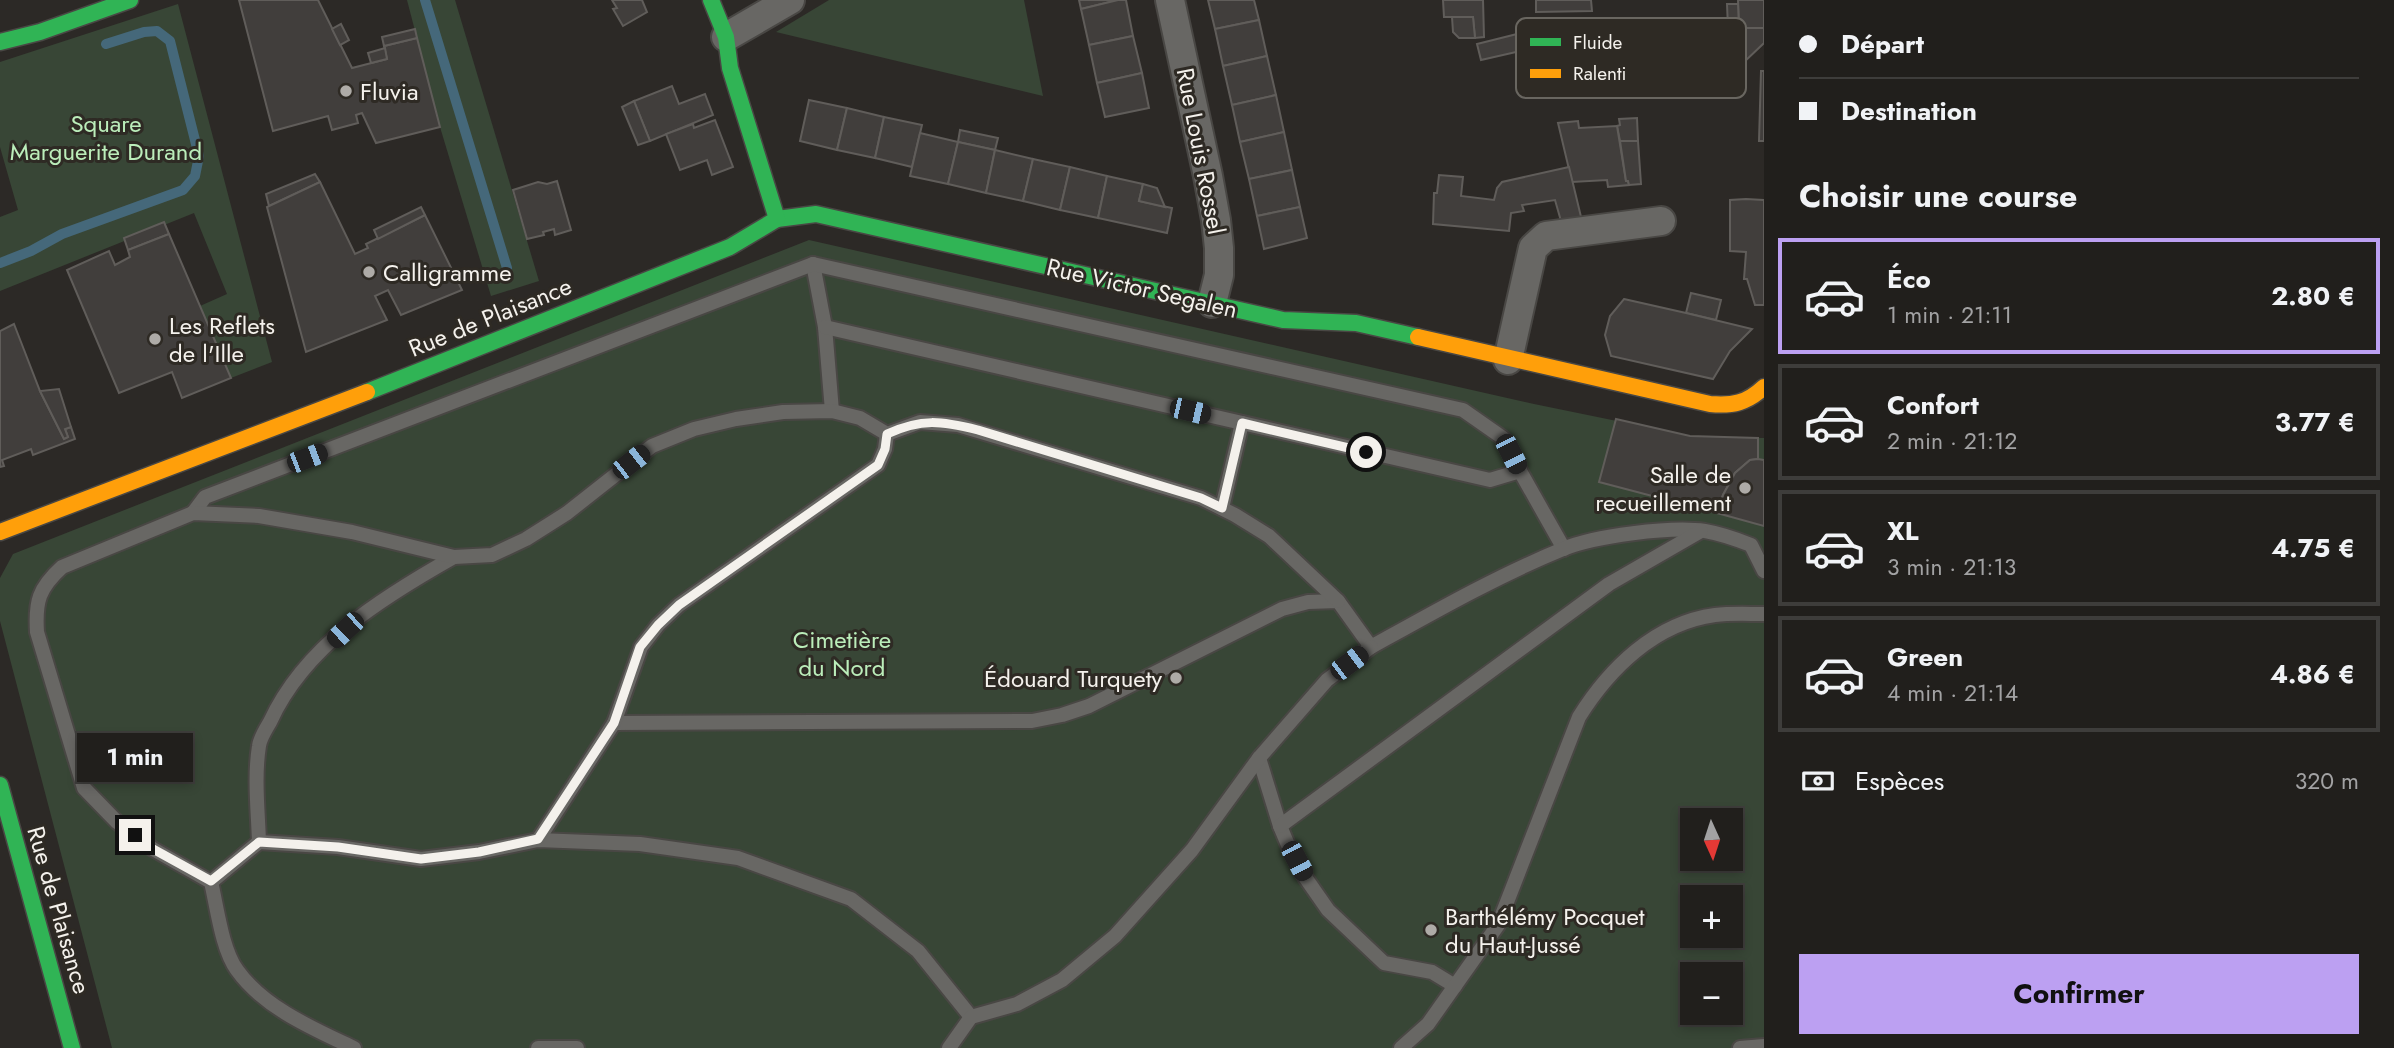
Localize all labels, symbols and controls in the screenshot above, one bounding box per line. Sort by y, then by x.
legend [1516,18,1746,98]
text: Départ [1841,25,1924,63]
text: Fluide [1573,29,1623,56]
text: Ralenti [1573,60,1626,87]
street label: Rue Louis Rossel [1168,65,1234,237]
place label: Fluvia [360,74,418,109]
marker: Fluvia [338,83,354,99]
text: Destination [1841,92,1977,130]
park label: Square Marguerite Durand [10,106,202,169]
text: Choisir une course [1799,173,2077,219]
street label: Rue Victor Segalen [1043,249,1241,327]
place label: Calligramme [383,255,512,290]
text: Éco [1887,260,1931,298]
marker: Calligramme [361,264,377,280]
icon: car [1803,265,1866,328]
street label: Rue de Plaisance [403,268,577,366]
text: 2.80 € [2271,277,2355,315]
text: 1 min · 21:11 [1887,298,2012,332]
place label: Les Reflets de l'Ille [169,308,275,371]
marker: Les Reflets de l'Ille [147,331,163,347]
text: Confort [1887,386,1979,424]
icon: car [1803,391,1866,454]
car [1168,396,1213,426]
text: 3.77 € [2275,403,2355,441]
text: 2 min · 21:12 [1887,424,2017,458]
car [1493,431,1530,477]
route start [1350,436,1382,468]
car [284,441,331,475]
car [608,441,655,483]
place label: Salle de recueillement [1595,457,1731,520]
marker: Salle de recueillement [1737,480,1753,496]
text: XL [1887,512,1919,550]
icon: car [1803,517,1866,580]
text: 4.75 € [2271,529,2355,567]
text: 3 min · 21:13 [1887,550,2016,584]
car [323,608,368,652]
park label: Cimetière du Nord [793,622,891,685]
text: Green [1887,638,1963,676]
car [1326,642,1373,684]
icon: car [1803,643,1866,706]
text: 4.86 € [2270,655,2355,693]
place label: Édouard Turquety [984,661,1162,696]
marker: Édouard Turquety [1168,670,1184,686]
text: 4 min · 21:14 [1887,676,2018,710]
callout: 1 min [77,734,193,782]
text: 1 min [106,740,164,774]
icon: cash [1799,762,1837,800]
text: Espèces [1855,762,1944,800]
text: 320 m [2295,764,2359,798]
north arrow [1680,808,1743,872]
map controls [1680,808,1743,1025]
route end [119,819,151,851]
street label: Rue de Plaisance [18,822,100,998]
car [1278,838,1317,884]
button: + [1680,885,1743,948]
place label: Barthélémy Pocquet du Haut-Jussé [1445,899,1645,962]
marker: Barthélémy Pocquet du Haut-Jussé [1423,922,1439,938]
button: Confirmer [1799,954,2359,1034]
button: − [1680,962,1743,1025]

